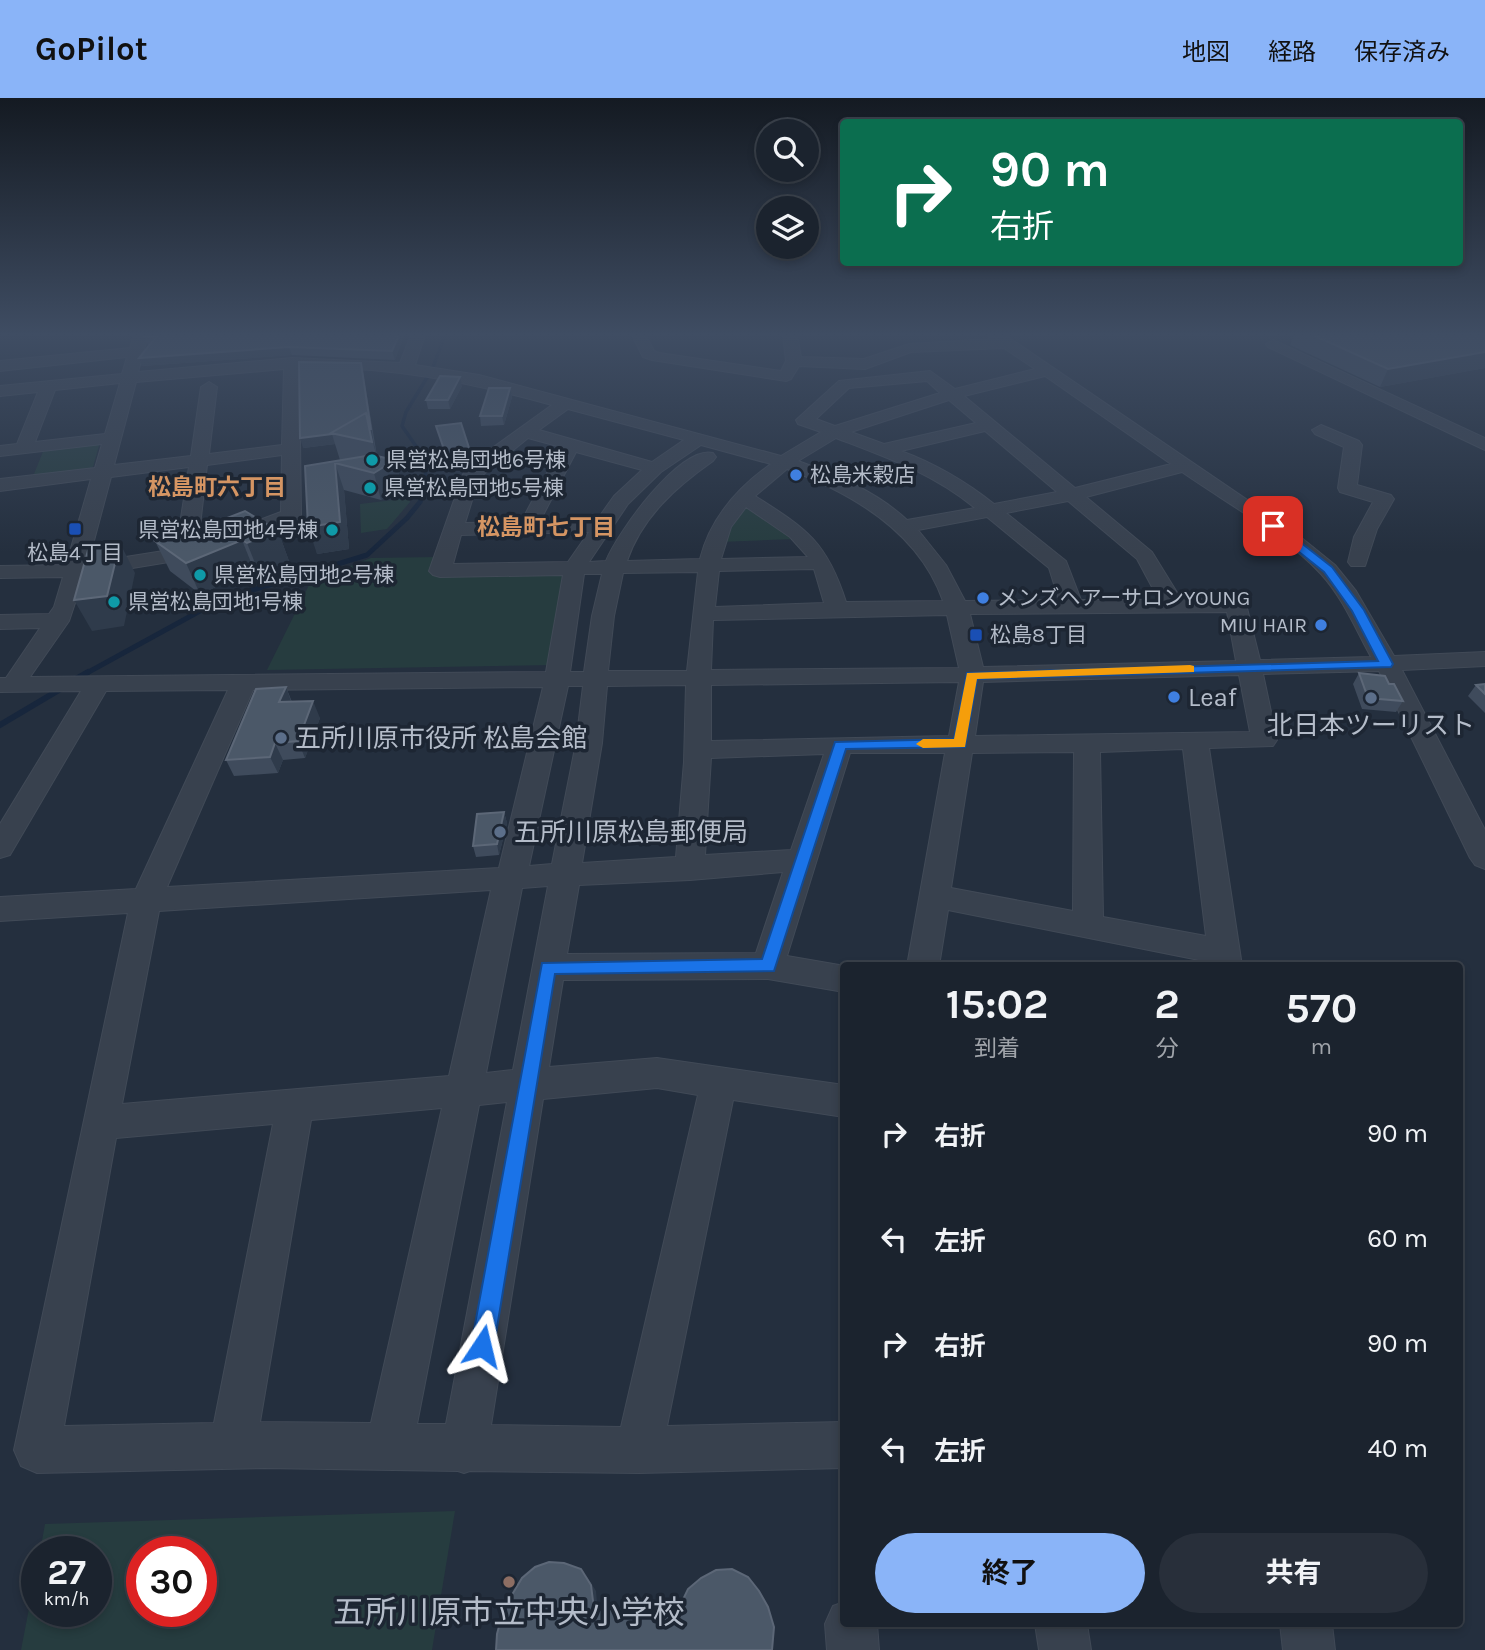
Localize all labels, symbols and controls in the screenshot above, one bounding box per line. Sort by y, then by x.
text: GoPilot [35,30,148,68]
text: 地図 [1182,38,1230,66]
text: 経路 [1268,38,1316,66]
text: 保存済み [1354,38,1450,66]
map controls [756,119,819,259]
button: search [756,119,819,182]
text: 90 m [990,141,1110,198]
icon: right [875,147,966,238]
button: layers [756,196,819,259]
text: 右折 [990,208,1054,245]
place label: 県営松島団地6号棟 [386,448,566,472]
marker: 県営松島団地6号棟 [364,452,380,468]
place label: 松島米穀店 [810,463,915,487]
marker: 松島米穀店 [788,467,804,483]
district label: 松島町六丁目 [148,474,286,501]
place label: 県営松島団地5号棟 [384,476,564,500]
marker: 県営松島団地5号棟 [362,480,378,496]
pin [1243,496,1303,556]
icon: arrive [1254,507,1292,545]
district label: 松島町七丁目 [477,514,615,541]
place label: 県営松島団地4号棟 [138,518,318,542]
marker: 松島4丁目 [67,521,83,537]
marker: 県営松島団地4号棟 [324,522,340,538]
place label: 松島4丁目 [27,541,123,565]
place label: 県営松島団地2号棟 [214,563,394,587]
marker: 県営松島団地2号棟 [192,567,208,583]
place label: メンズヘアーサロンYOUNG [997,586,1250,610]
place label: 県営松島団地1号棟 [128,590,303,614]
marker: メンズヘアーサロンYOUNG [975,590,991,606]
marker: 県営松島団地1号棟 [106,594,122,610]
place label: MIU HAIR [1220,613,1307,637]
marker: MIU HAIR [1313,617,1329,633]
place label: 松島8丁目 [990,623,1087,647]
marker: 松島8丁目 [968,627,984,643]
place label: Leaf [1188,682,1238,713]
marker: Leaf [1166,689,1182,705]
marker: 北日本ツーリスト [1363,690,1379,706]
place label: 北日本ツーリスト [1267,710,1475,741]
place label: 五所川原市役所 松島会館 [295,723,587,754]
marker: 五所川原市役所 松島会館 [273,730,289,746]
place label: 五所川原松島郵便局 [514,817,748,848]
marker: 五所川原松島郵便局 [492,824,508,840]
text: 15:02 [946,979,1048,1029]
text: 2 [1154,979,1180,1029]
text: 570 [1285,983,1357,1033]
text: m [1311,1033,1332,1060]
text: 到着 [974,1035,1020,1062]
text: 分 [1155,1035,1178,1062]
icon: right [875,1115,913,1153]
text: 90 m [1367,1118,1428,1149]
text: 右折 [934,1121,986,1152]
icon: left [875,1220,913,1258]
text: 60 m [1367,1223,1428,1254]
text: 左折 [934,1226,986,1257]
position arrow [445,1309,519,1383]
icon: right [875,1325,913,1363]
text: 90 m [1367,1328,1428,1359]
text: 右折 [934,1331,986,1362]
icon: left [875,1430,913,1468]
text: 40 m [1368,1433,1428,1464]
text: 左折 [934,1436,986,1467]
button: 終了 [875,1533,1145,1613]
button: 共有 [1159,1533,1428,1613]
speed limit sign: 30 [126,1536,217,1627]
text: 27 [47,1552,86,1593]
marker: 五所川原市立中央小学校 [501,1574,517,1590]
text: km/h [44,1588,89,1610]
place label: 五所川原市立中央小学校 [333,1594,685,1631]

